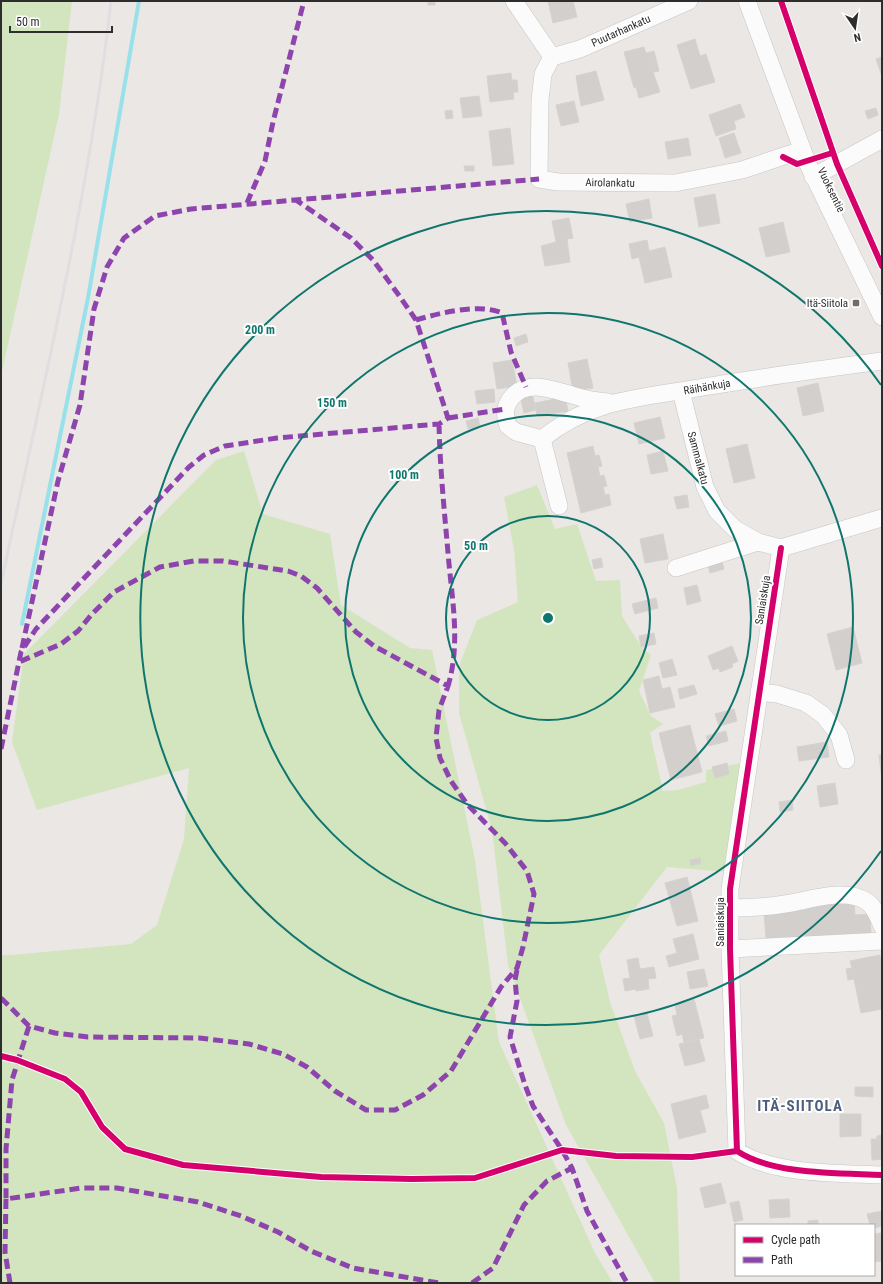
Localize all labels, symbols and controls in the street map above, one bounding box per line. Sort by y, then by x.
scale bar [10,8,112,34]
north arrow [835,8,875,48]
street label: Puutarhankatu [589,12,653,50]
text: 50 m [16,15,40,29]
text: N [852,30,862,44]
street label: Vuoksentie [815,165,847,215]
street label: Airolankatu [585,176,635,190]
place label: Itä-Siitola [807,297,848,310]
marker: Itä-Siitola [851,298,861,308]
text: 200 m [245,323,275,337]
street label: Räihänkuja [682,376,732,398]
text: 150 m [317,396,347,410]
street label: Sammalkatu [685,430,711,486]
text: 100 m [389,468,419,482]
text: 50 m [464,539,488,553]
street label: Saniaiskuja [753,574,773,626]
centre of rings [541,611,555,625]
street label: Saniaiskuja [714,897,727,947]
district label: ITÄ-SIITOLA [757,1097,843,1115]
legend [735,1224,875,1276]
text: Cycle path [771,1233,821,1247]
text: Path [771,1253,793,1267]

